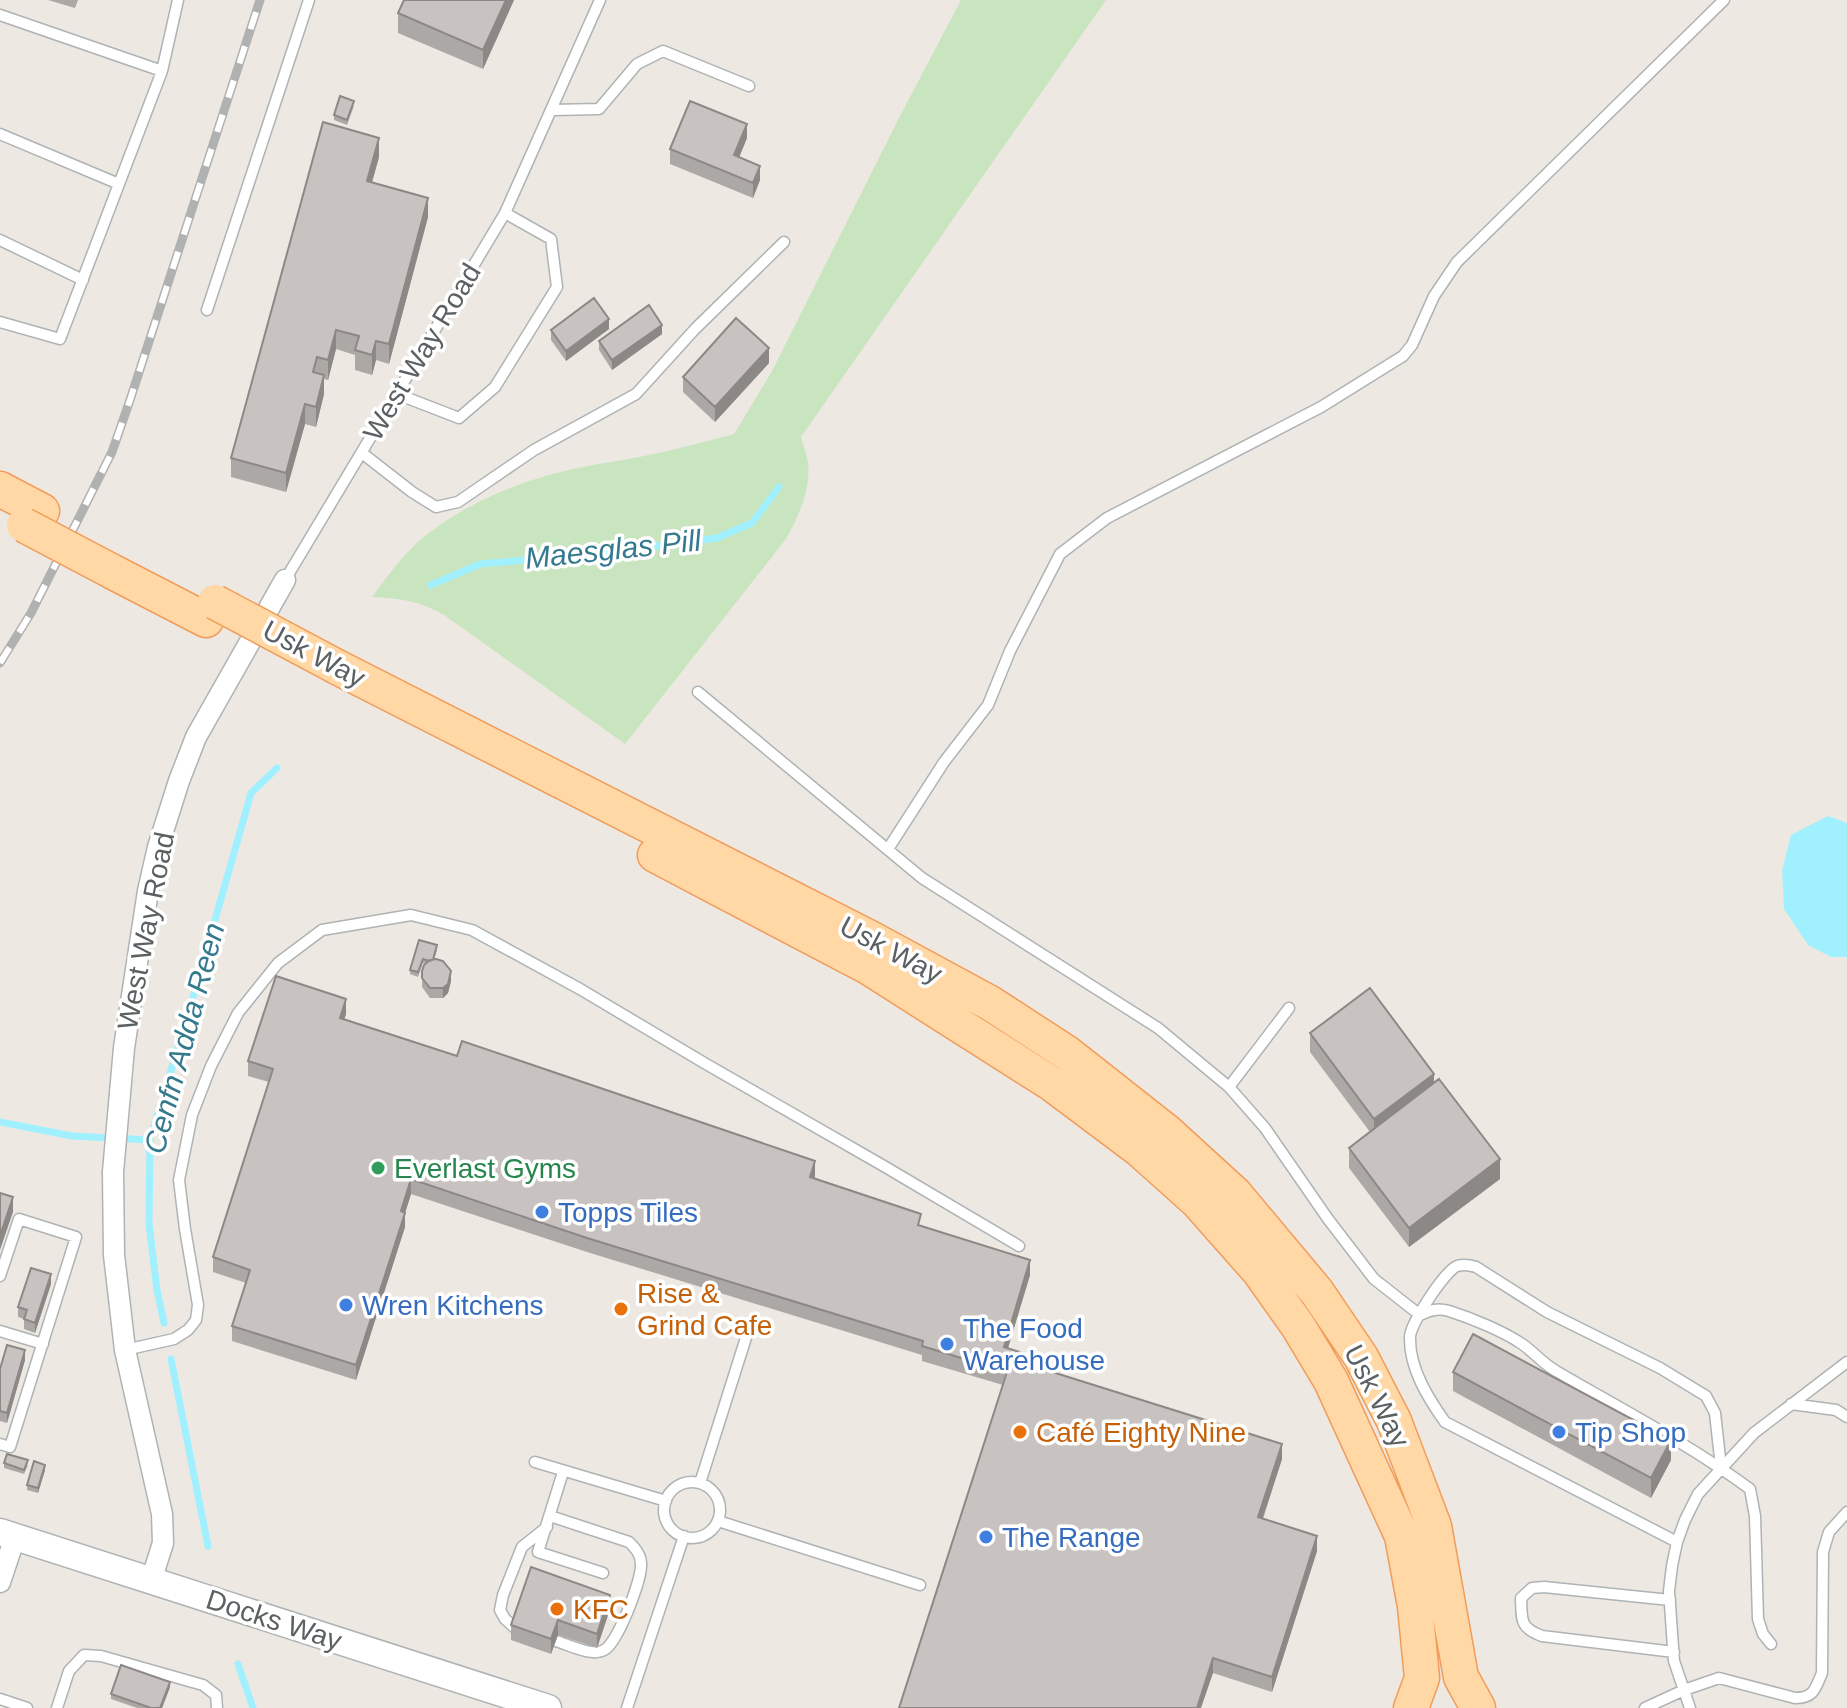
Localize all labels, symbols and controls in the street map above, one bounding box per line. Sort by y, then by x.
street label: West Way Road [357,258,487,446]
water label: Maesglas Pill [523,523,704,575]
street label: Usk Way [258,614,370,694]
street label: West Way Road [112,830,180,1032]
street label: Usk Way [835,910,947,990]
water label: Cenfn Adda Reen [137,919,231,1157]
place label: Everlast Gyms [394,1153,576,1184]
marker: Everlast Gyms [369,1159,387,1177]
place label: Topps Tiles [558,1197,698,1228]
marker: Topps Tiles [533,1203,551,1221]
place label: Rise & Grind Cafe [637,1278,772,1341]
place label: Wren Kitchens [362,1290,544,1321]
marker: Wren Kitchens [337,1296,355,1314]
marker: Rise & Grind Cafe [612,1300,630,1318]
place label: The Food Warehouse [963,1313,1105,1376]
marker: The Food Warehouse [938,1335,956,1353]
street label: Usk Way [1338,1340,1416,1452]
place label: Café Eighty Nine [1036,1417,1246,1448]
place label: Tip Shop [1575,1417,1686,1448]
marker: Café Eighty Nine [1011,1423,1029,1441]
marker: Tip Shop [1550,1423,1568,1441]
place label: The Range [1002,1522,1141,1553]
marker: The Range [977,1528,995,1546]
street label: Docks Way [202,1584,346,1656]
place label: KFC [573,1594,629,1625]
marker: KFC [548,1600,566,1618]

